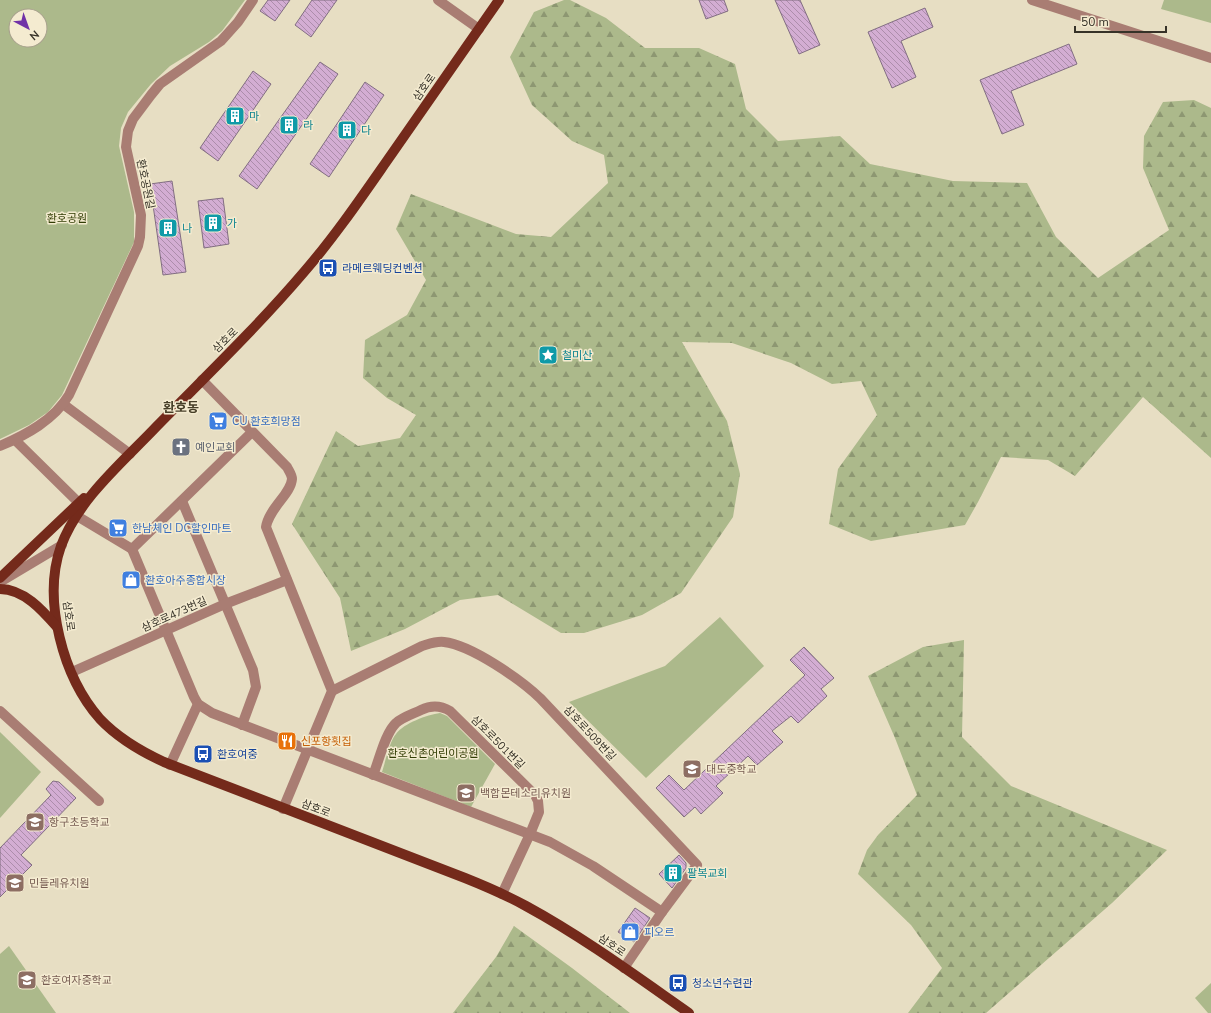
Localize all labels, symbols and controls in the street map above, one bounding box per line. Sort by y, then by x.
north arrow [8,8,48,48]
scale bar [1075,8,1166,34]
text: 50 m [1081,14,1109,30]
text: N [26,27,42,44]
street label: 삼호로 [410,71,439,104]
building icon: 마 [224,105,246,127]
place label: 마 [249,109,259,124]
building icon: 라 [278,114,300,136]
place label: 라 [303,118,313,133]
building icon: 다 [336,119,358,141]
place label: 다 [361,123,371,138]
street label: 환호공원길 [133,158,158,210]
park label: 환호공원 [47,211,87,226]
building icon: 가 [202,212,224,234]
place label: 가 [227,216,237,231]
building icon: 나 [157,217,179,239]
place label: 나 [182,221,192,236]
bus stop icon: 라메르웨딩컨벤션 [317,257,339,279]
place label: 라메르웨딩컨벤션 [342,261,423,276]
street label: 삼호로 [209,324,241,356]
place icon: 철미산 [537,344,559,366]
place label: 철미산 [562,348,592,363]
district label: 환호동 [163,399,199,417]
supermarket icon: CU 환호희망점 [207,410,229,432]
place label: CU 환호희망점 [232,414,301,429]
church icon: 예인교회 [170,436,192,458]
place label: 예인교회 [195,440,235,455]
supermarket icon: 한남체인 DC할인마트 [107,517,129,539]
place label: 한남체인 DC할인마트 [132,521,231,536]
shop icon: 환호아주종합시장 [120,569,142,591]
place label: 환호아주종합시장 [145,573,226,588]
street label: 삼호로473번길 [139,593,209,636]
street label: 삼호로 [59,600,78,632]
street label: 삼호로509번길 [560,702,619,764]
street label: 삼호로501번길 [467,712,528,773]
restaurant icon: 신포항횟집 [276,730,298,752]
place label: 신포항횟집 [301,734,352,749]
bus stop icon: 환호여중 [192,743,214,765]
park label: 환호신촌어린이공원 [387,746,479,761]
place label: 환호여중 [217,747,257,762]
school or university icon: 대도중학교 [681,758,703,780]
place label: 대도중학교 [706,762,757,777]
school or university icon: 백합몬테소리유치원 [455,782,477,804]
place label: 백합몬테소리유치원 [480,786,571,801]
street label: 삼호로 [299,796,333,821]
school or university icon: 항구초등학교 [24,811,46,833]
place label: 항구초등학교 [49,815,110,830]
building icon: 팔복교회 [662,862,684,884]
place label: 팔복교회 [687,866,727,881]
school or university icon: 민들레유치원 [4,872,26,894]
place label: 민들레유치원 [29,876,90,891]
shop icon: 피오르 [619,921,641,943]
place label: 피오르 [644,925,674,940]
street label: 삼호로 [595,931,629,960]
school or university icon: 환호여자중학교 [16,969,38,991]
bus stop icon: 청소년수련관 [667,972,689,994]
place label: 환호여자중학교 [41,973,112,988]
place label: 청소년수련관 [692,976,753,991]

